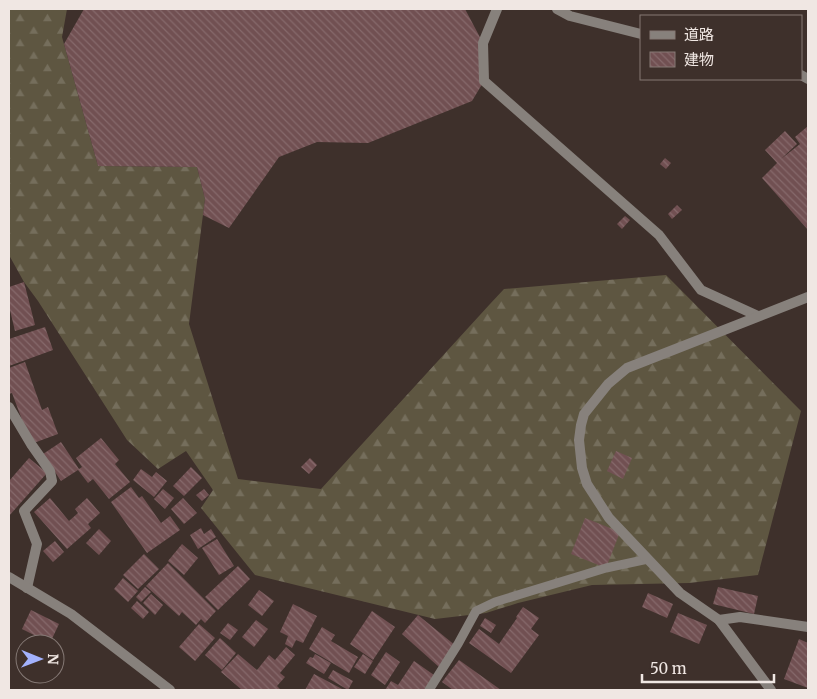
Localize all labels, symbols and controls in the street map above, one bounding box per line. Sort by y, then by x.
legend [640,15,802,80]
text: 道路 [684,25,714,44]
text: 建物 [684,50,714,69]
north arrow [15,634,65,684]
scale bar [642,652,774,684]
text: N [44,654,62,665]
text: 50 m [650,659,687,678]

